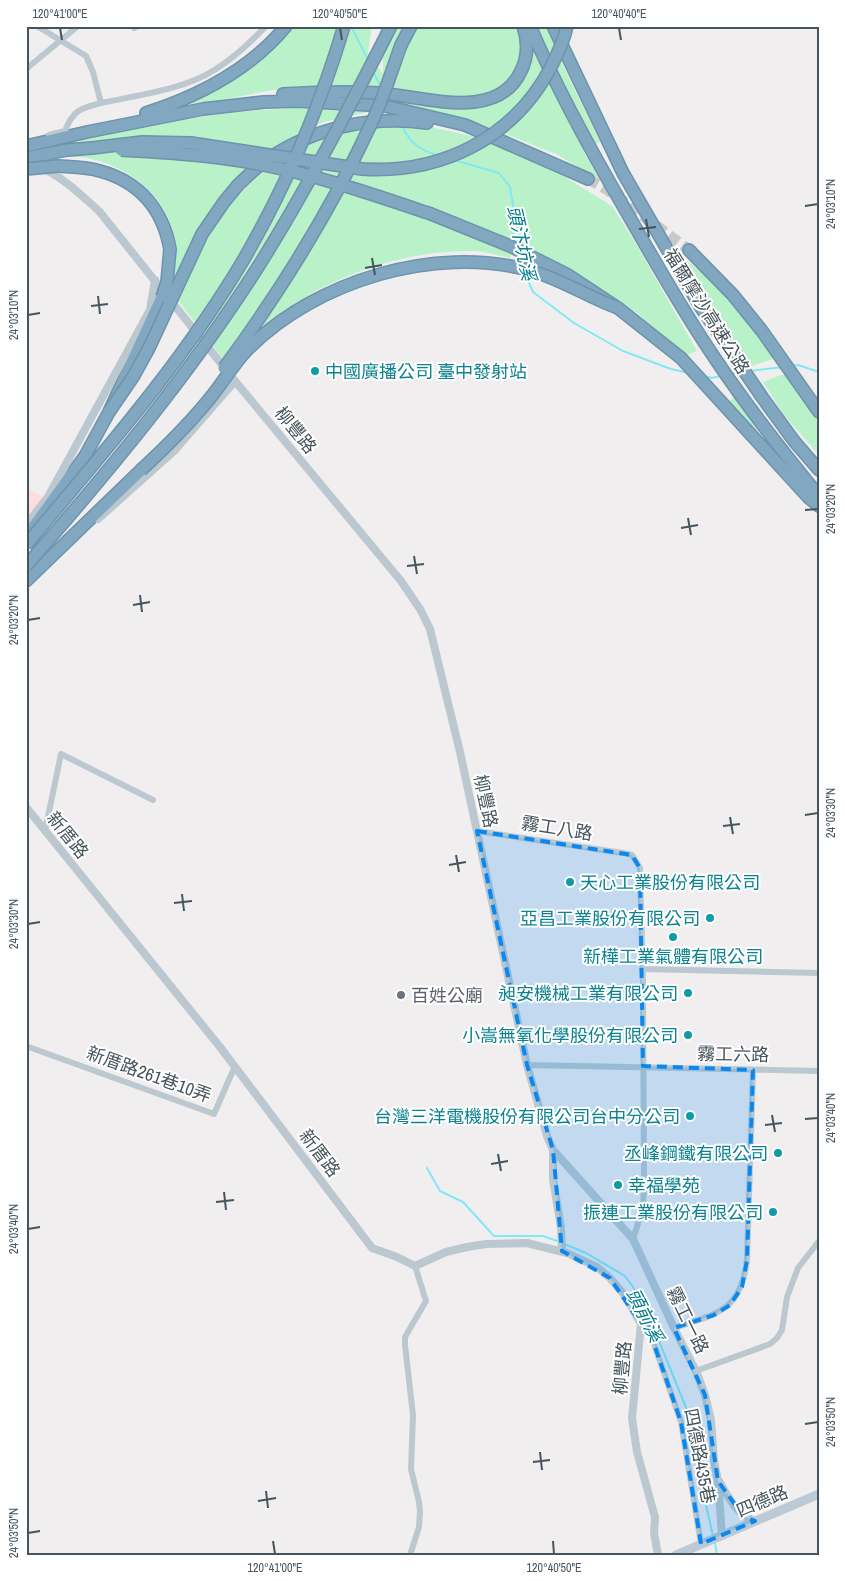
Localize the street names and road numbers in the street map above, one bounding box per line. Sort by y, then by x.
street label: 福爾摩沙高速公路 [658,243,756,379]
street label: 柳豐路 [269,401,323,459]
street label: 柳豐路 [468,772,504,830]
street label: 新厝路 [41,806,95,864]
street label: 霧工八路 [519,810,595,846]
street label: 新厝路261巷10弄 [83,1040,215,1108]
street label: 霧工六路 [697,1041,769,1067]
street label: 新厝路 [294,1124,346,1182]
street label: 霧工一路 [661,1282,715,1358]
street label: 柳豐路 [607,1340,637,1396]
street label: 四德路435巷 [679,1406,721,1506]
street label: 四德路 [732,1479,792,1523]

